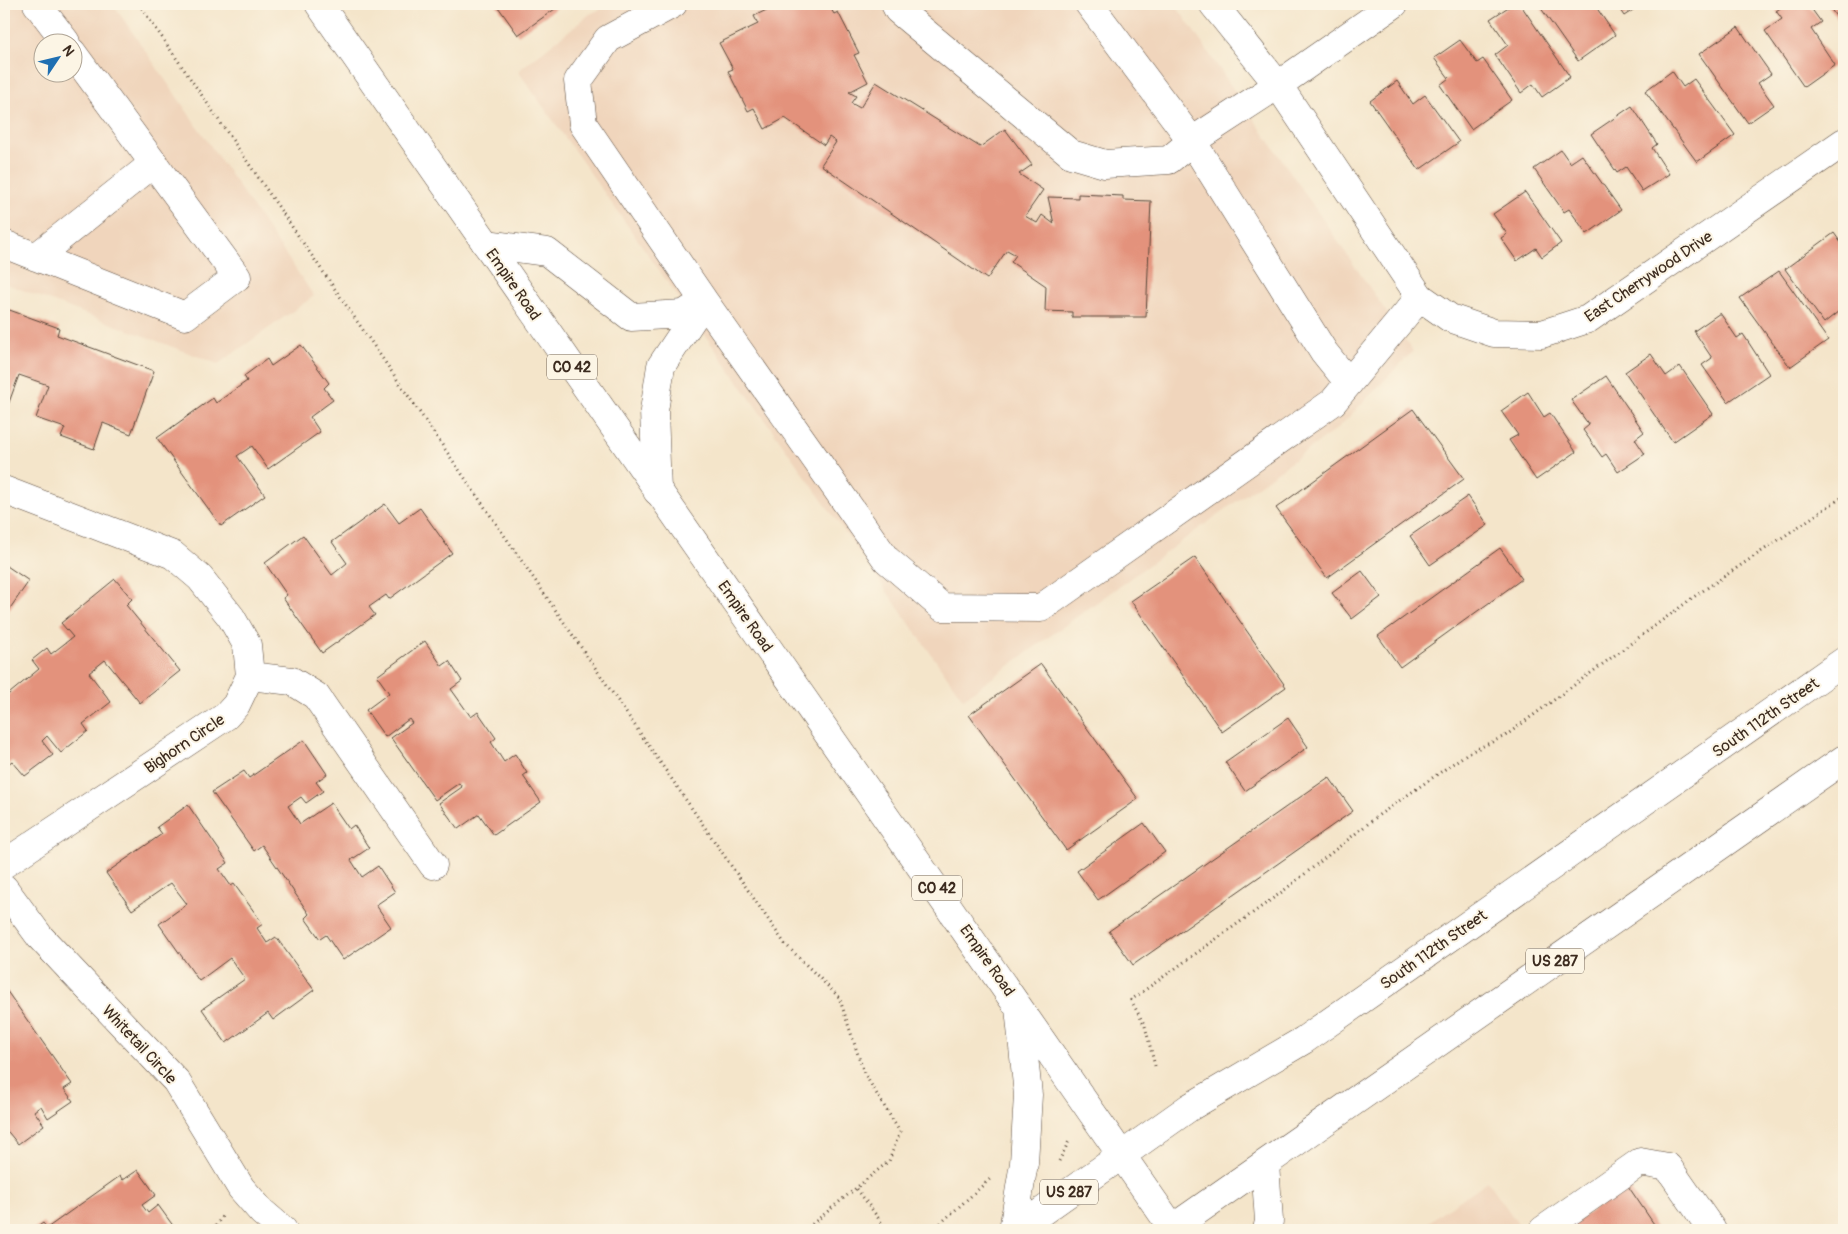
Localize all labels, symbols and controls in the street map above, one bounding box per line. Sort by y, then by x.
north arrow [32,32,82,82]
text: N [59,42,78,60]
street label: East Cherrywood Drive [1581,227,1716,327]
street label: Empire Road [481,245,545,324]
road number: CO 42 [547,354,597,380]
street label: Empire Road [713,577,777,656]
street label: South 112th Street [1708,673,1823,762]
street label: Bighorn Circle [141,710,229,778]
road number: CO 42 [912,876,962,900]
street label: South 112th Street [1376,905,1491,994]
street label: Empire Road [955,921,1019,1000]
road number: US 287 [1526,948,1584,974]
street label: Whitetail Circle [98,1001,181,1088]
road number: US 287 [1040,1180,1098,1204]

